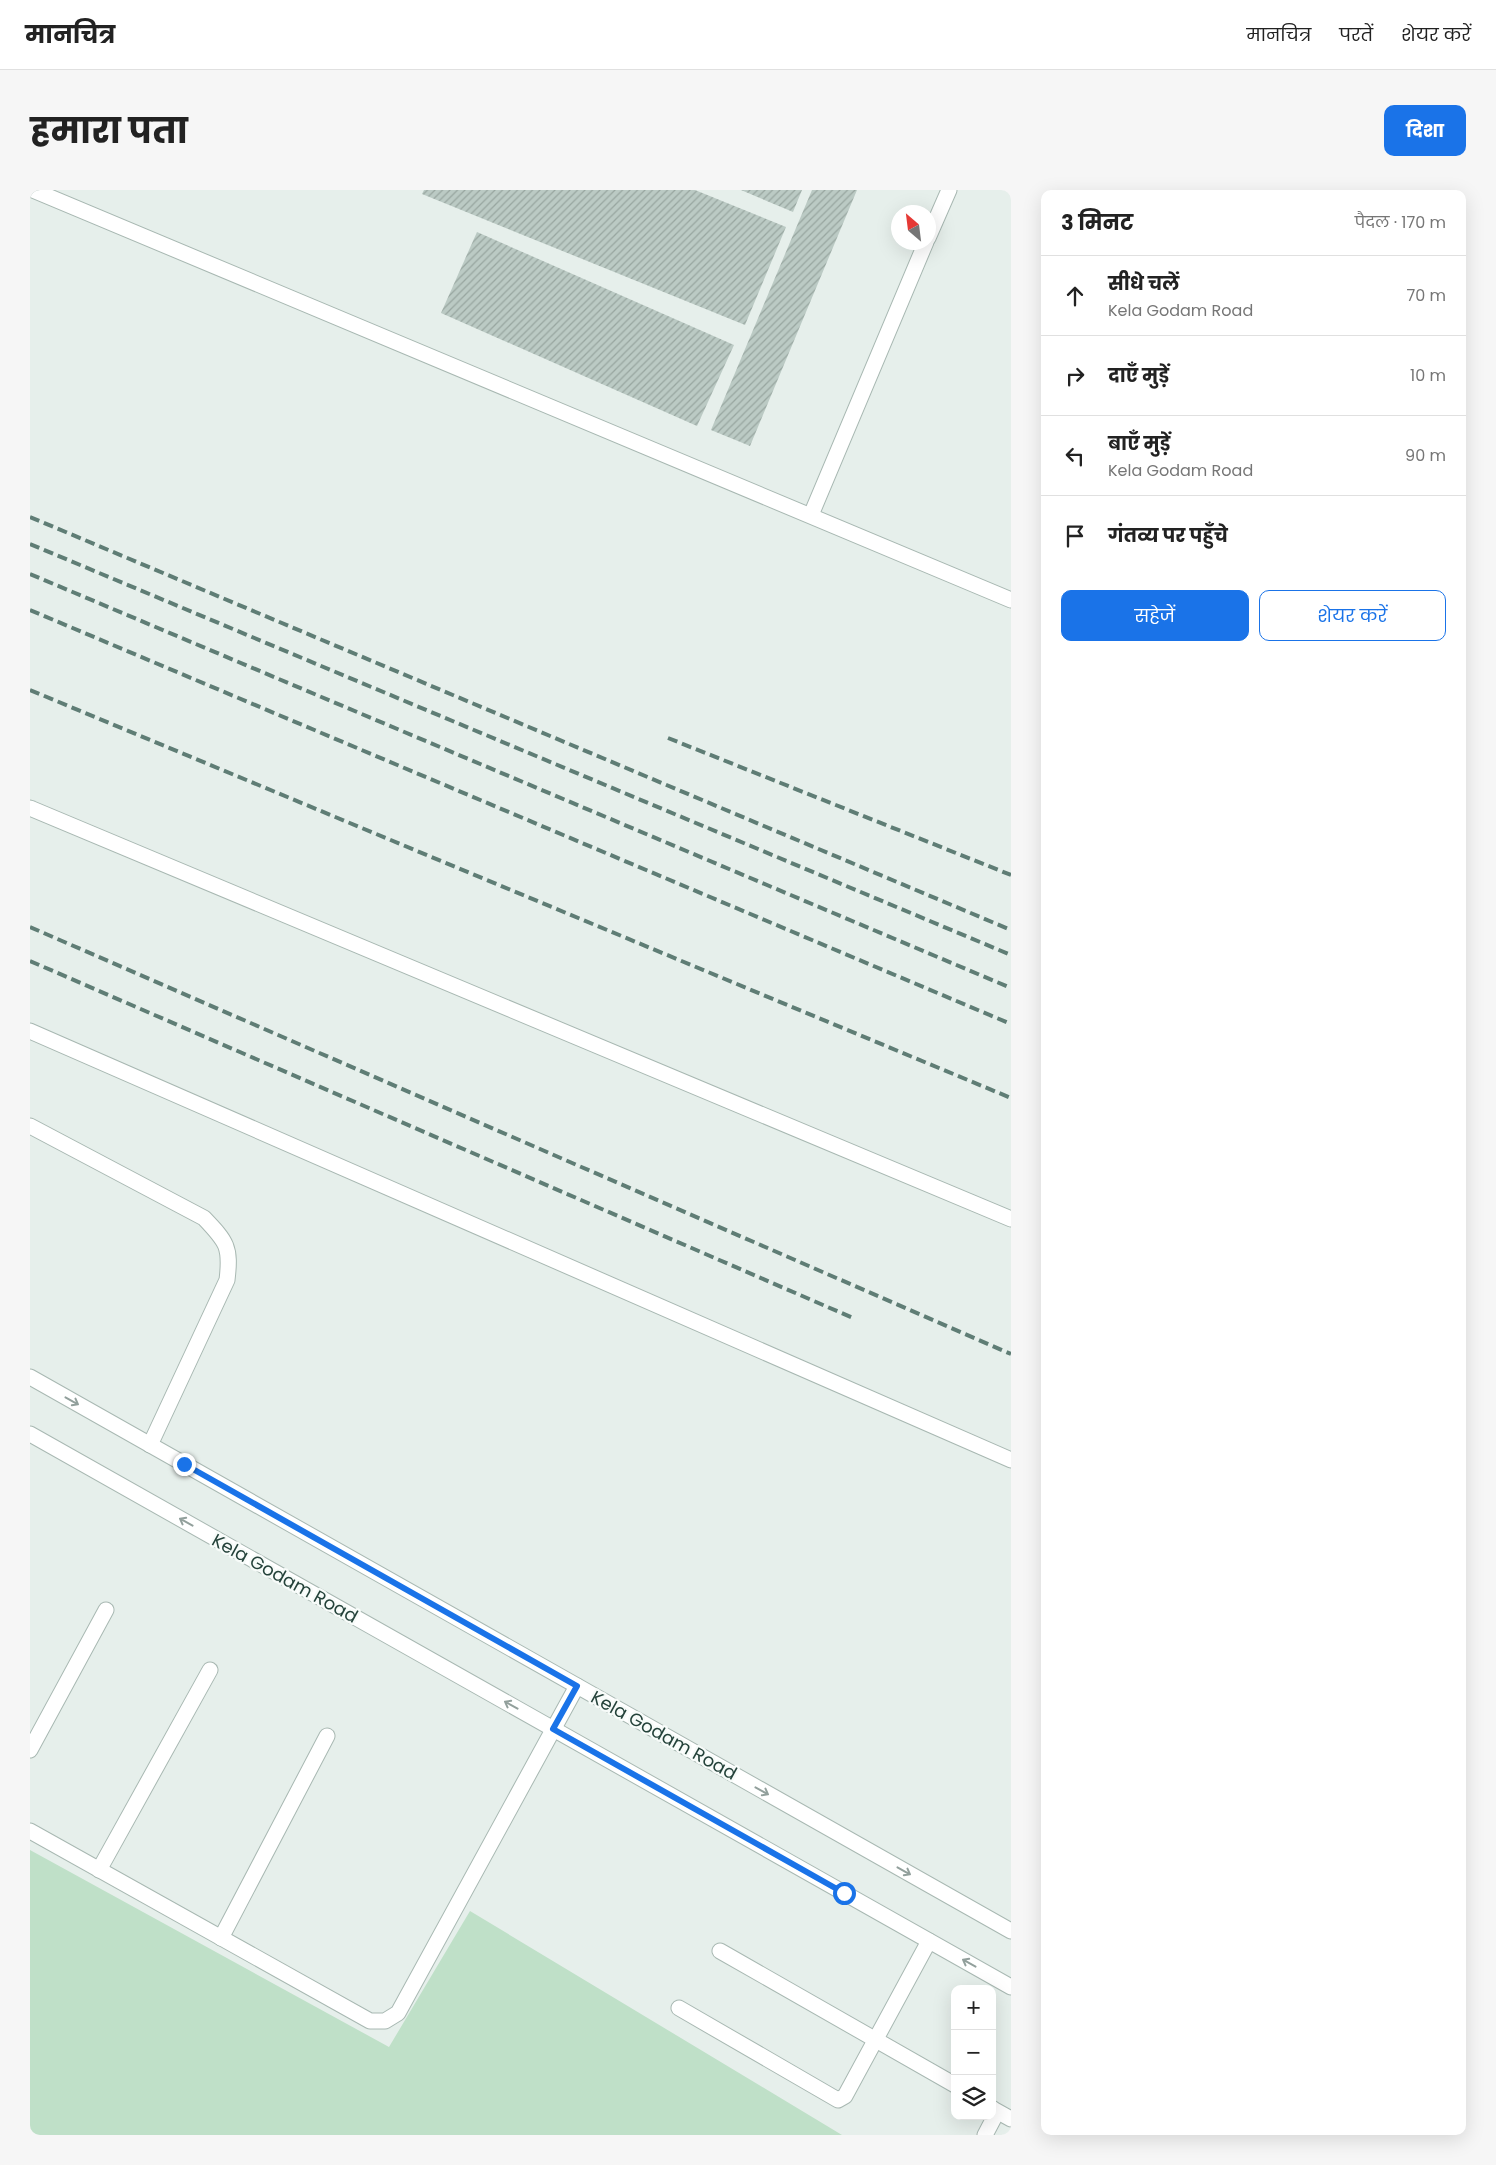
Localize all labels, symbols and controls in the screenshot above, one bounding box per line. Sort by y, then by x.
text: मानचित्र [25,18,115,51]
text: मानचित्र [1246,22,1311,47]
text: परतें [1339,22,1373,47]
text: शेयर करें [1401,22,1471,47]
button: दिशा [1384,105,1466,156]
text: हमारा पता [30,106,188,155]
north arrow [891,205,936,250]
text: 3 मिनट [1061,208,1133,237]
text: पैदल · 170 m [1355,211,1446,234]
text: सीधे चलें [1108,270,1179,297]
icon: ahead [1061,282,1089,310]
text: 70 m [1406,284,1446,307]
text: Kela Godam Road [1108,299,1253,322]
icon: right [1061,362,1089,390]
text: दाएँ मुड़ें [1108,362,1169,389]
text: 10 m [1410,364,1446,387]
text: बाएँ मुड़ें [1108,430,1170,457]
icon: left [1061,442,1089,470]
text: 90 m [1405,444,1446,467]
text: Kela Godam Road [1108,459,1253,482]
icon: arrive [1061,522,1089,550]
text: गंतव्य पर पहुँचे [1108,522,1228,549]
button: सहेजें [1061,590,1249,641]
button: शेयर करें [1259,590,1446,641]
one-way arrow [65,1396,80,1406]
route end [173,1453,196,1476]
one-way arrow [180,1517,194,1527]
street label: Kela Godam Road [208,1527,362,1629]
street label: Kela Godam Road [587,1684,741,1786]
one-way arrow [504,1700,519,1709]
one-way arrow [755,1786,769,1796]
one-way arrow [896,1866,911,1876]
route start [833,1882,856,1905]
one-way arrow [961,1958,976,1968]
map controls [951,1985,996,2120]
button: + [951,1985,996,2030]
button: − [951,2030,996,2075]
button: layers [951,2075,996,2120]

